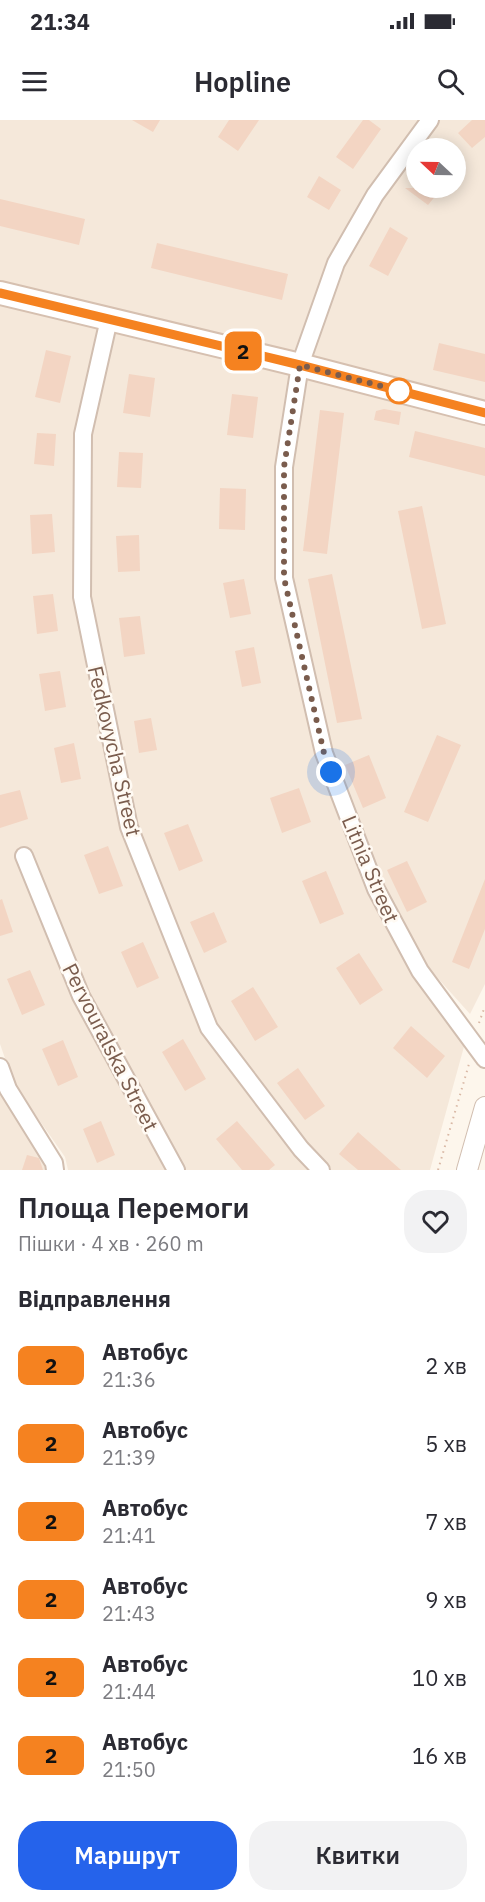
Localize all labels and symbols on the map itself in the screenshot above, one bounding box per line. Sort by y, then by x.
north arrow [406,138,466,198]
line badge: 2 [224,332,262,370]
unlabelled marker [386,378,412,404]
street label: Fedkovycha Street [82,663,148,839]
your location [316,757,346,787]
street label: Litnia Street [336,811,406,927]
street label: Pervouralska Street [57,958,165,1136]

